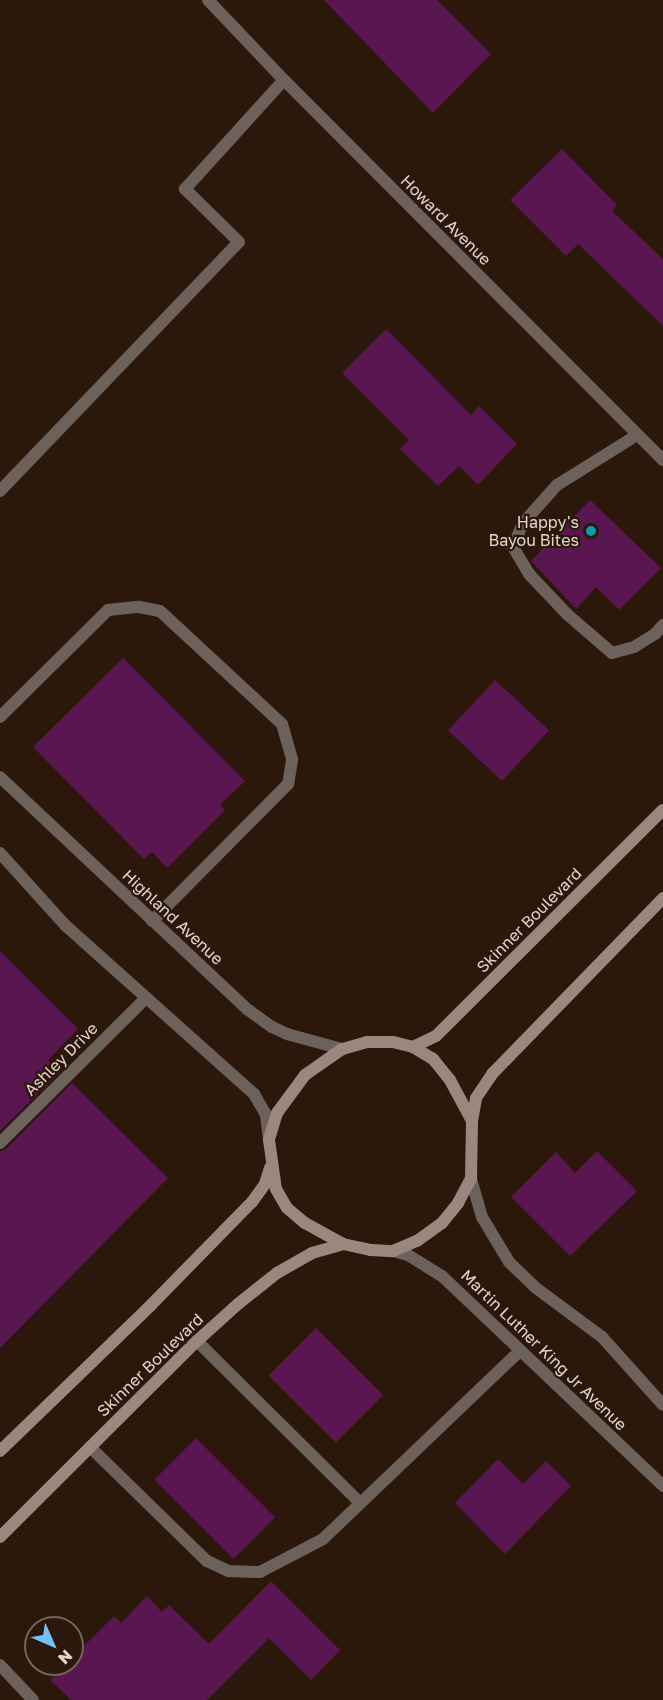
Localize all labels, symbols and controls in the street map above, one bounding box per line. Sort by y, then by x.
street label: Howard Avenue [397,171,495,269]
place label: Happy's Bayou Bites [488,512,579,550]
marker: Happy's Bayou Bites [584,524,598,538]
street label: Skinner Boulevard [473,864,585,976]
street label: Highland Avenue [119,865,227,969]
street label: Ashley Drive [20,1018,102,1100]
street label: Martin Luther King Jr Avenue [457,1266,631,1434]
street label: Skinner Boulevard [93,1309,207,1421]
north arrow [24,1616,84,1676]
text: N [54,1646,77,1669]

